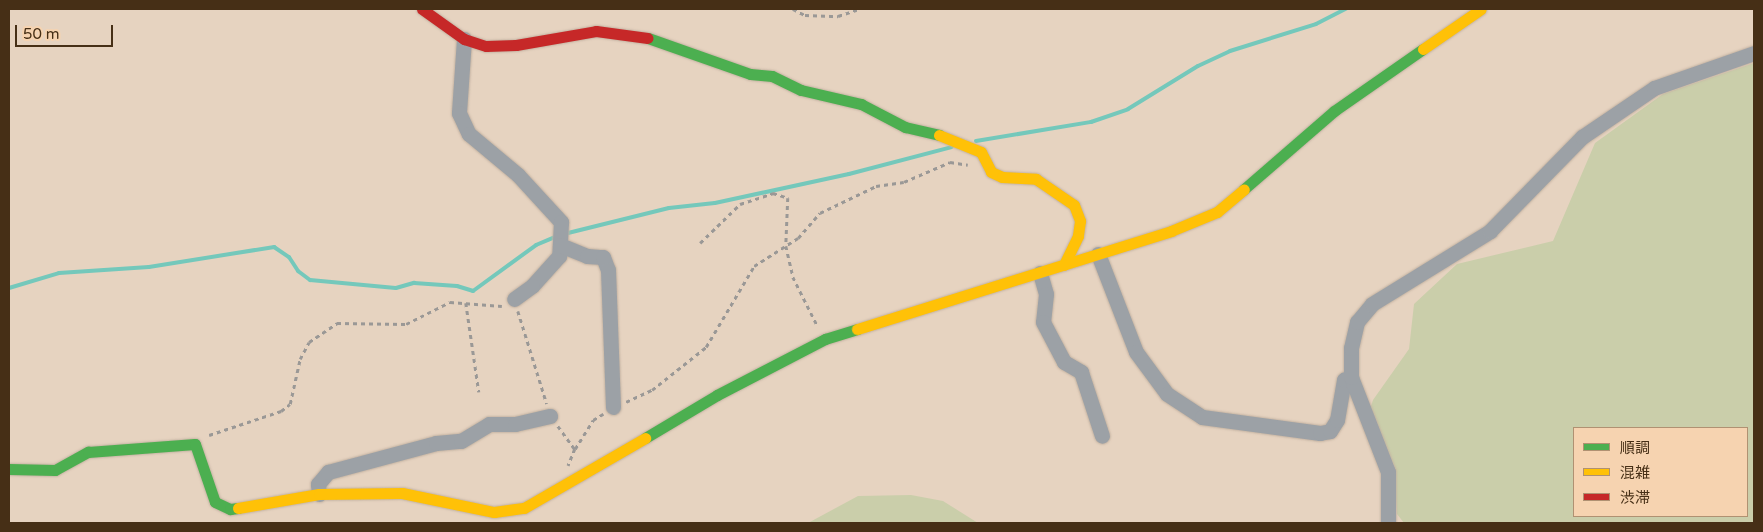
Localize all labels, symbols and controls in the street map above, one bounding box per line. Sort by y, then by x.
scale bar [18,15,115,47]
text: 50 m [23,25,60,43]
legend [1573,427,1748,517]
text: 順調 [1620,439,1650,457]
text: 混雑 [1620,464,1650,482]
text: 渋滞 [1620,489,1650,507]

